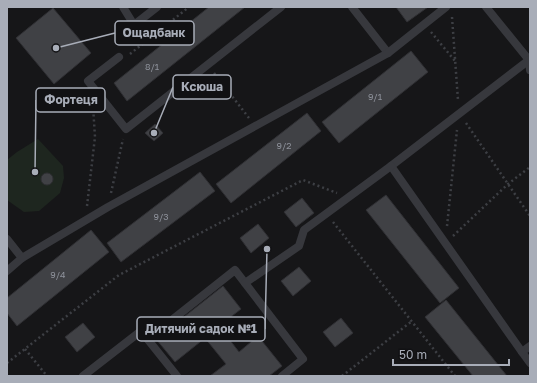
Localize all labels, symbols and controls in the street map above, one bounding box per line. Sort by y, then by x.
callout: Ощадбанк [115,21,194,45]
text: Ощадбанк [123,25,185,40]
house number: 8/1 [145,61,160,72]
callout: Ксюша [173,75,231,99]
text: Ксюша [181,79,223,94]
callout: Фортеця [36,88,105,112]
house number: 9/1 [368,91,383,102]
text: Фортеця [44,92,98,107]
house number: 9/2 [277,140,292,151]
house number: 9/3 [153,211,169,222]
house number: 9/4 [50,269,66,280]
callout: Дитячий садок №1 [137,317,265,341]
text: Дитячий садок №1 [145,321,257,336]
scale bar [393,341,509,367]
text: 50 m [399,347,427,362]

